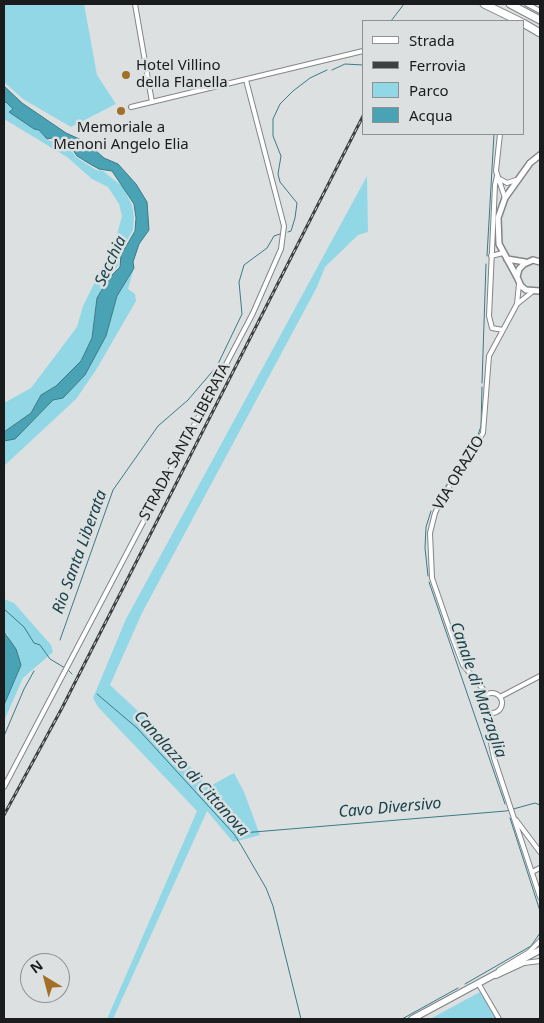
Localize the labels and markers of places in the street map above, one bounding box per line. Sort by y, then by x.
place label: Hotel Villino della Flanella [136,57,228,92]
marker: Hotel Villino della Flanella [120,69,132,81]
marker: Memoriale a Menoni Angelo Elia [115,105,127,117]
place label: Memoriale a Menoni Angelo Elia [53,119,189,154]

